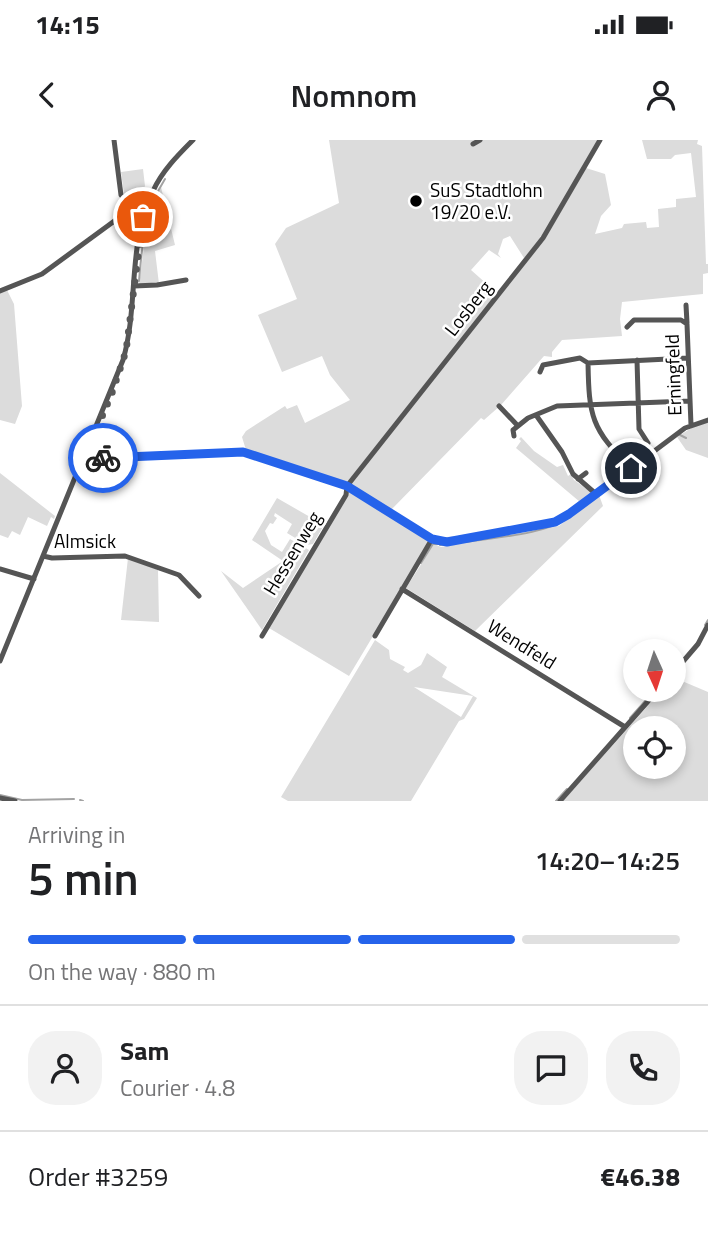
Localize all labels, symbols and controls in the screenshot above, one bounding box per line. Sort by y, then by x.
text: 14:15 [35,5,100,44]
text: Nomnom [291,71,417,119]
icon: back [28,76,66,114]
icon: person [642,76,680,114]
place label: SuS Stadtlohn 19/20 e.V. [430,175,543,226]
pin [113,187,173,247]
marker: SuS Stadtlohn 19/20 e.V. [408,193,424,209]
icon: bag [124,198,162,236]
street label: Losberg [437,273,499,342]
street label: Erningfeld [657,334,688,416]
courier [68,423,138,493]
pin [601,438,661,498]
icon: bike [84,439,122,477]
icon: home [612,449,650,487]
street label: Hessenweg [255,505,328,600]
street label: Almsick [54,526,116,555]
street label: Wendfeld [482,611,562,676]
north arrow [623,639,686,702]
map controls [623,639,686,779]
button: locate [623,716,686,779]
text: Arriving in [28,817,125,852]
text: 14:20–14:25 [535,841,680,880]
text: 5 min [28,843,139,913]
text: On the way · 880 m [28,954,216,989]
button: person [28,1031,102,1105]
text: Sam [120,1031,169,1070]
button: chat [514,1031,588,1105]
button: phone [606,1031,680,1105]
text: Courier · 4.8 [120,1070,235,1105]
text: Order #3259 [28,1157,168,1196]
text: €46.38 [601,1157,680,1196]

